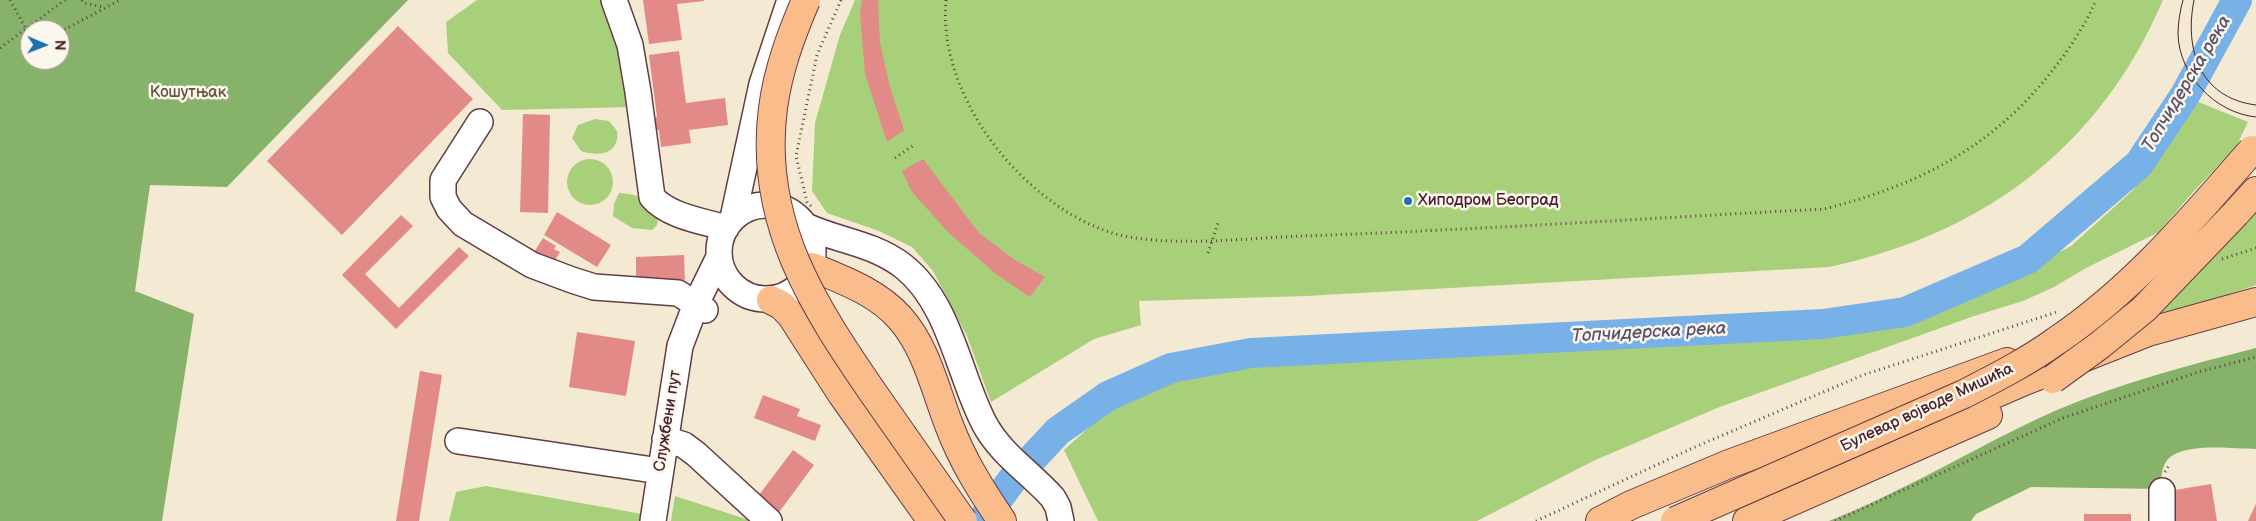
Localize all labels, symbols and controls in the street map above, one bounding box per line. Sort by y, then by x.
water label: Топчидерска река [2138,12,2236,156]
north arrow [20,20,70,70]
text: N [51,40,68,51]
park label: Кошутњак [150,83,226,103]
place label: Хиподром Београд [1418,191,1559,211]
marker: Хиподром Београд [1402,195,1414,207]
water label: Топчидерска река [1571,318,1727,348]
street label: Булевар војводе Мишића [1838,360,2016,456]
street label: Службени пут [651,369,685,473]

